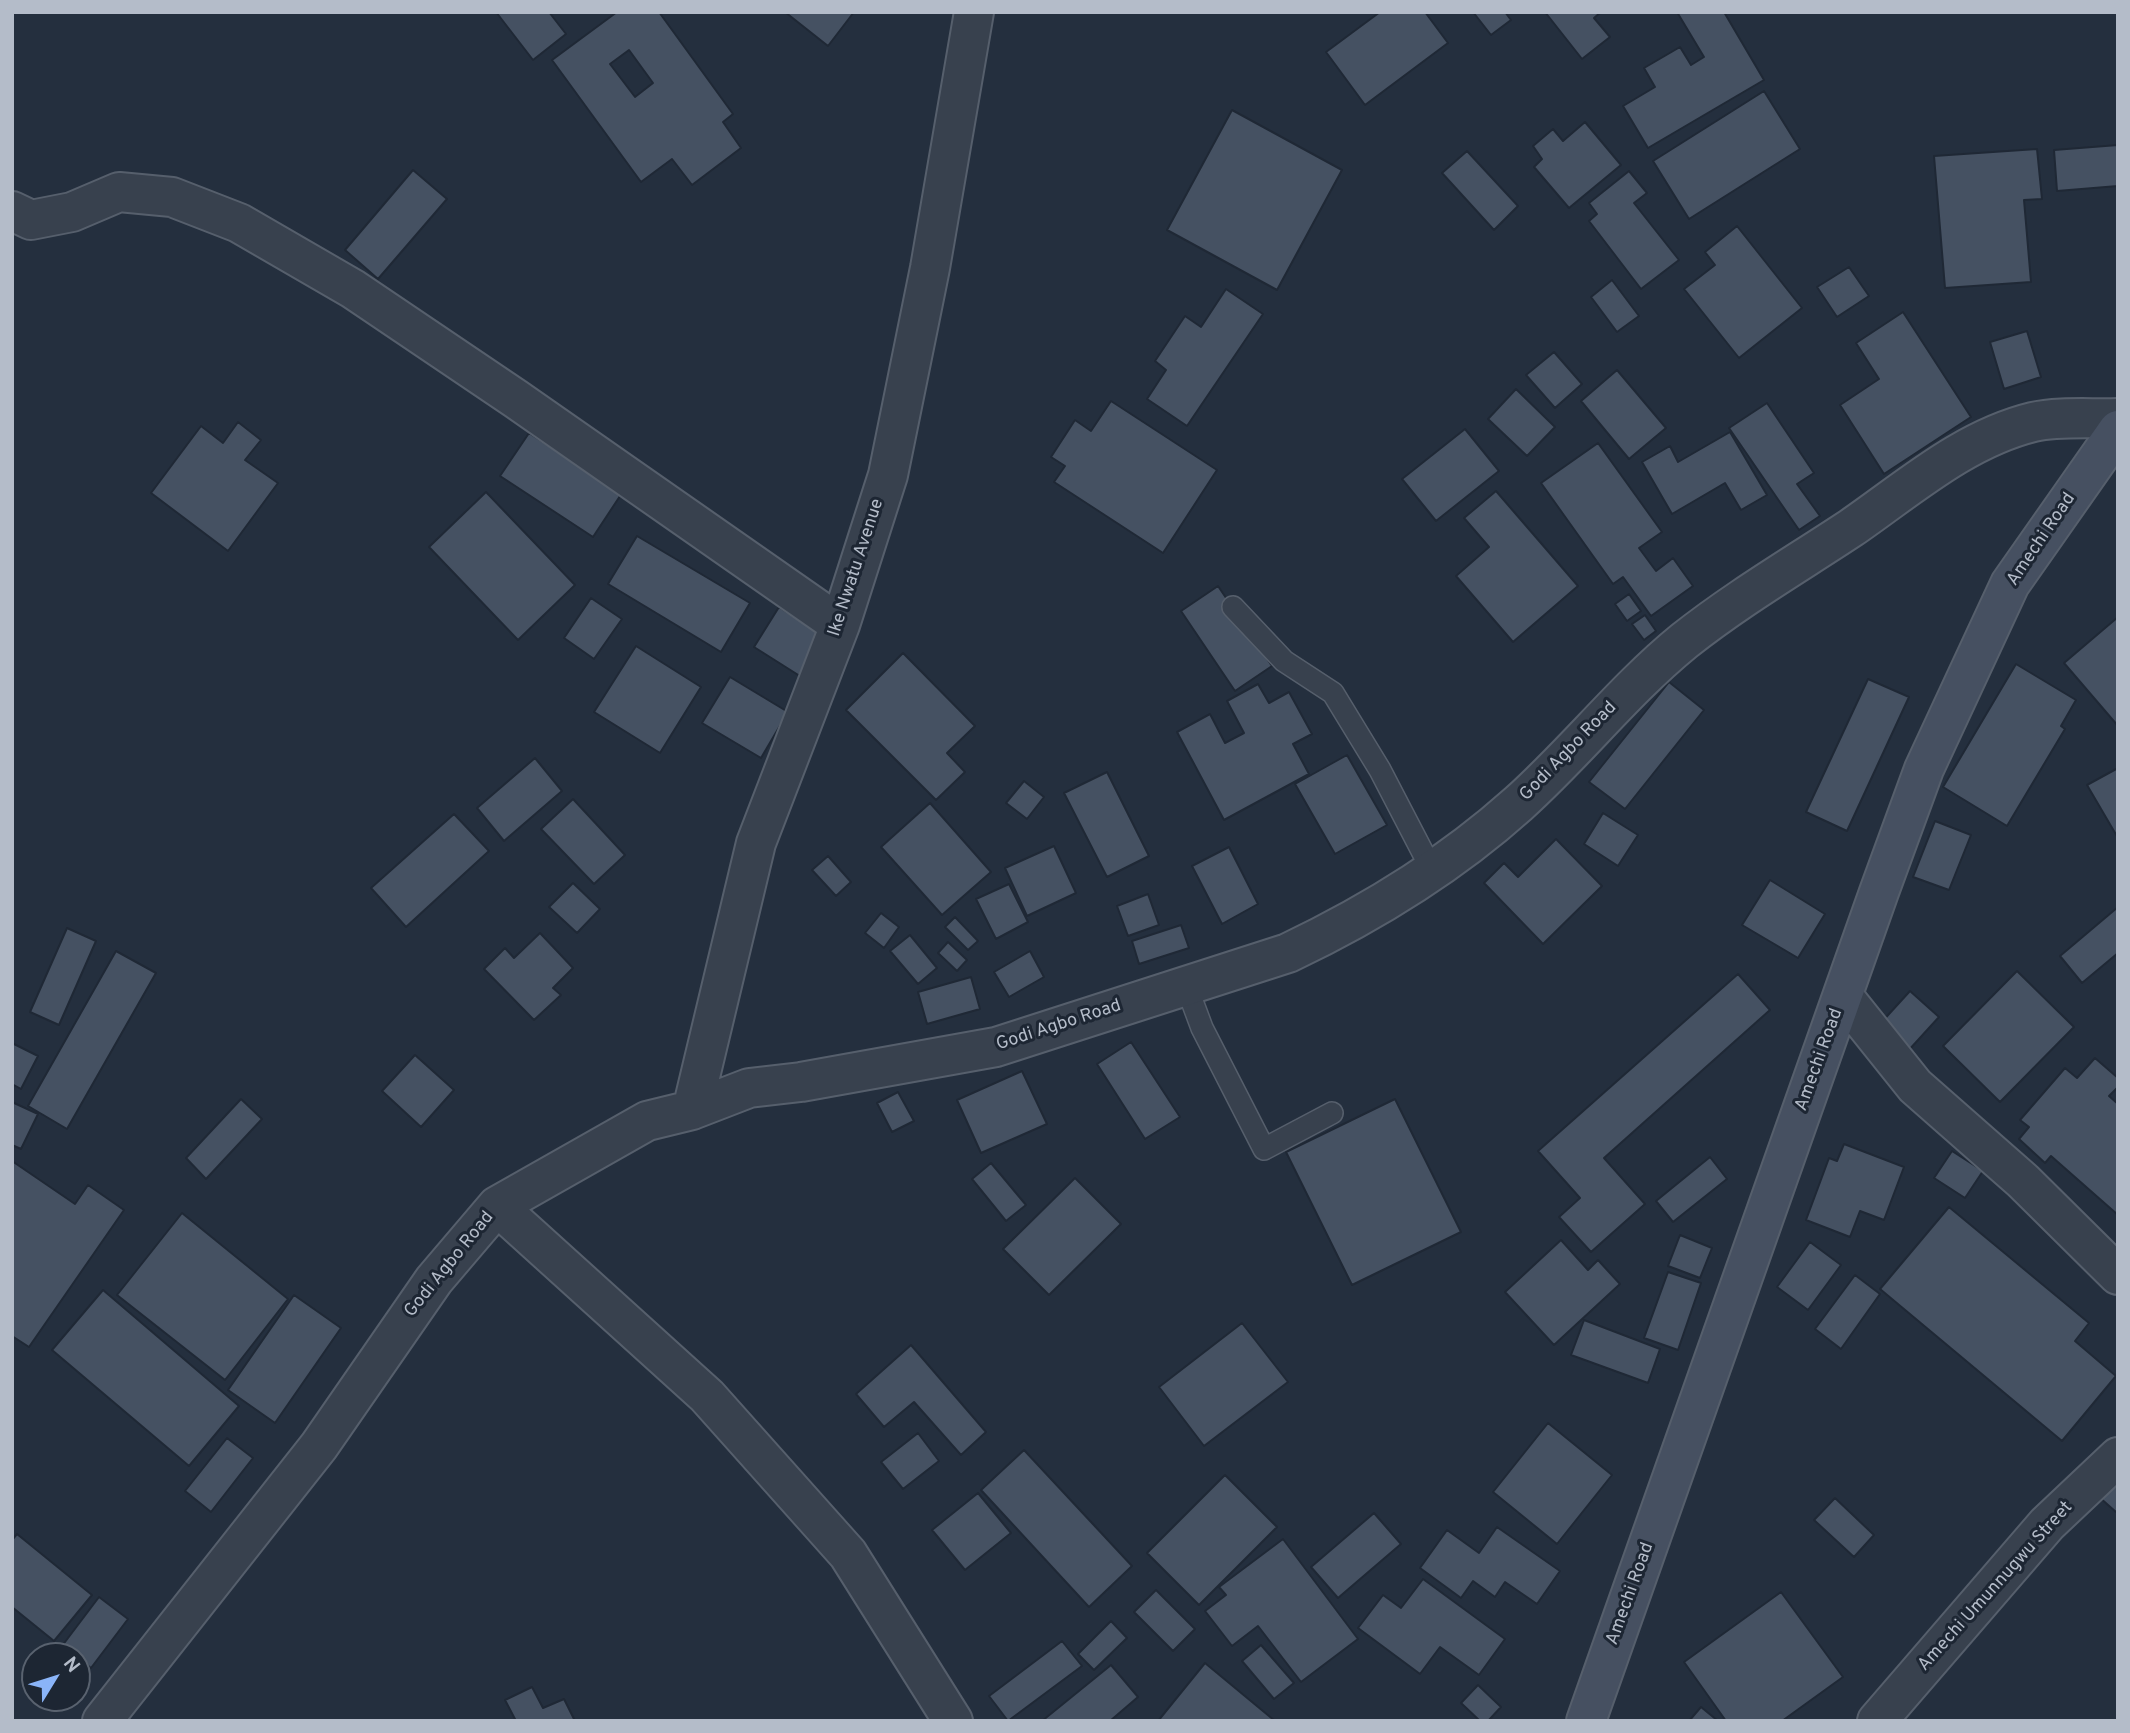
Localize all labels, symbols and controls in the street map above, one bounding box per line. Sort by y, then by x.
street label: Amechi Road [2003,489,2081,591]
street label: Ike Nwatu Avenue [825,496,889,640]
street label: Godi Agbo Road [1516,698,1622,806]
street label: Godi Agbo Road [994,996,1124,1056]
street label: Amechi Road [1791,1006,1849,1114]
street label: Godi Agbo Road [401,1208,499,1322]
street label: Amechi Umunnugwu Street [1914,1498,2078,1676]
street label: Amechi Road [1602,1540,1660,1648]
north arrow [21,1642,91,1712]
text: N [57,1653,85,1678]

